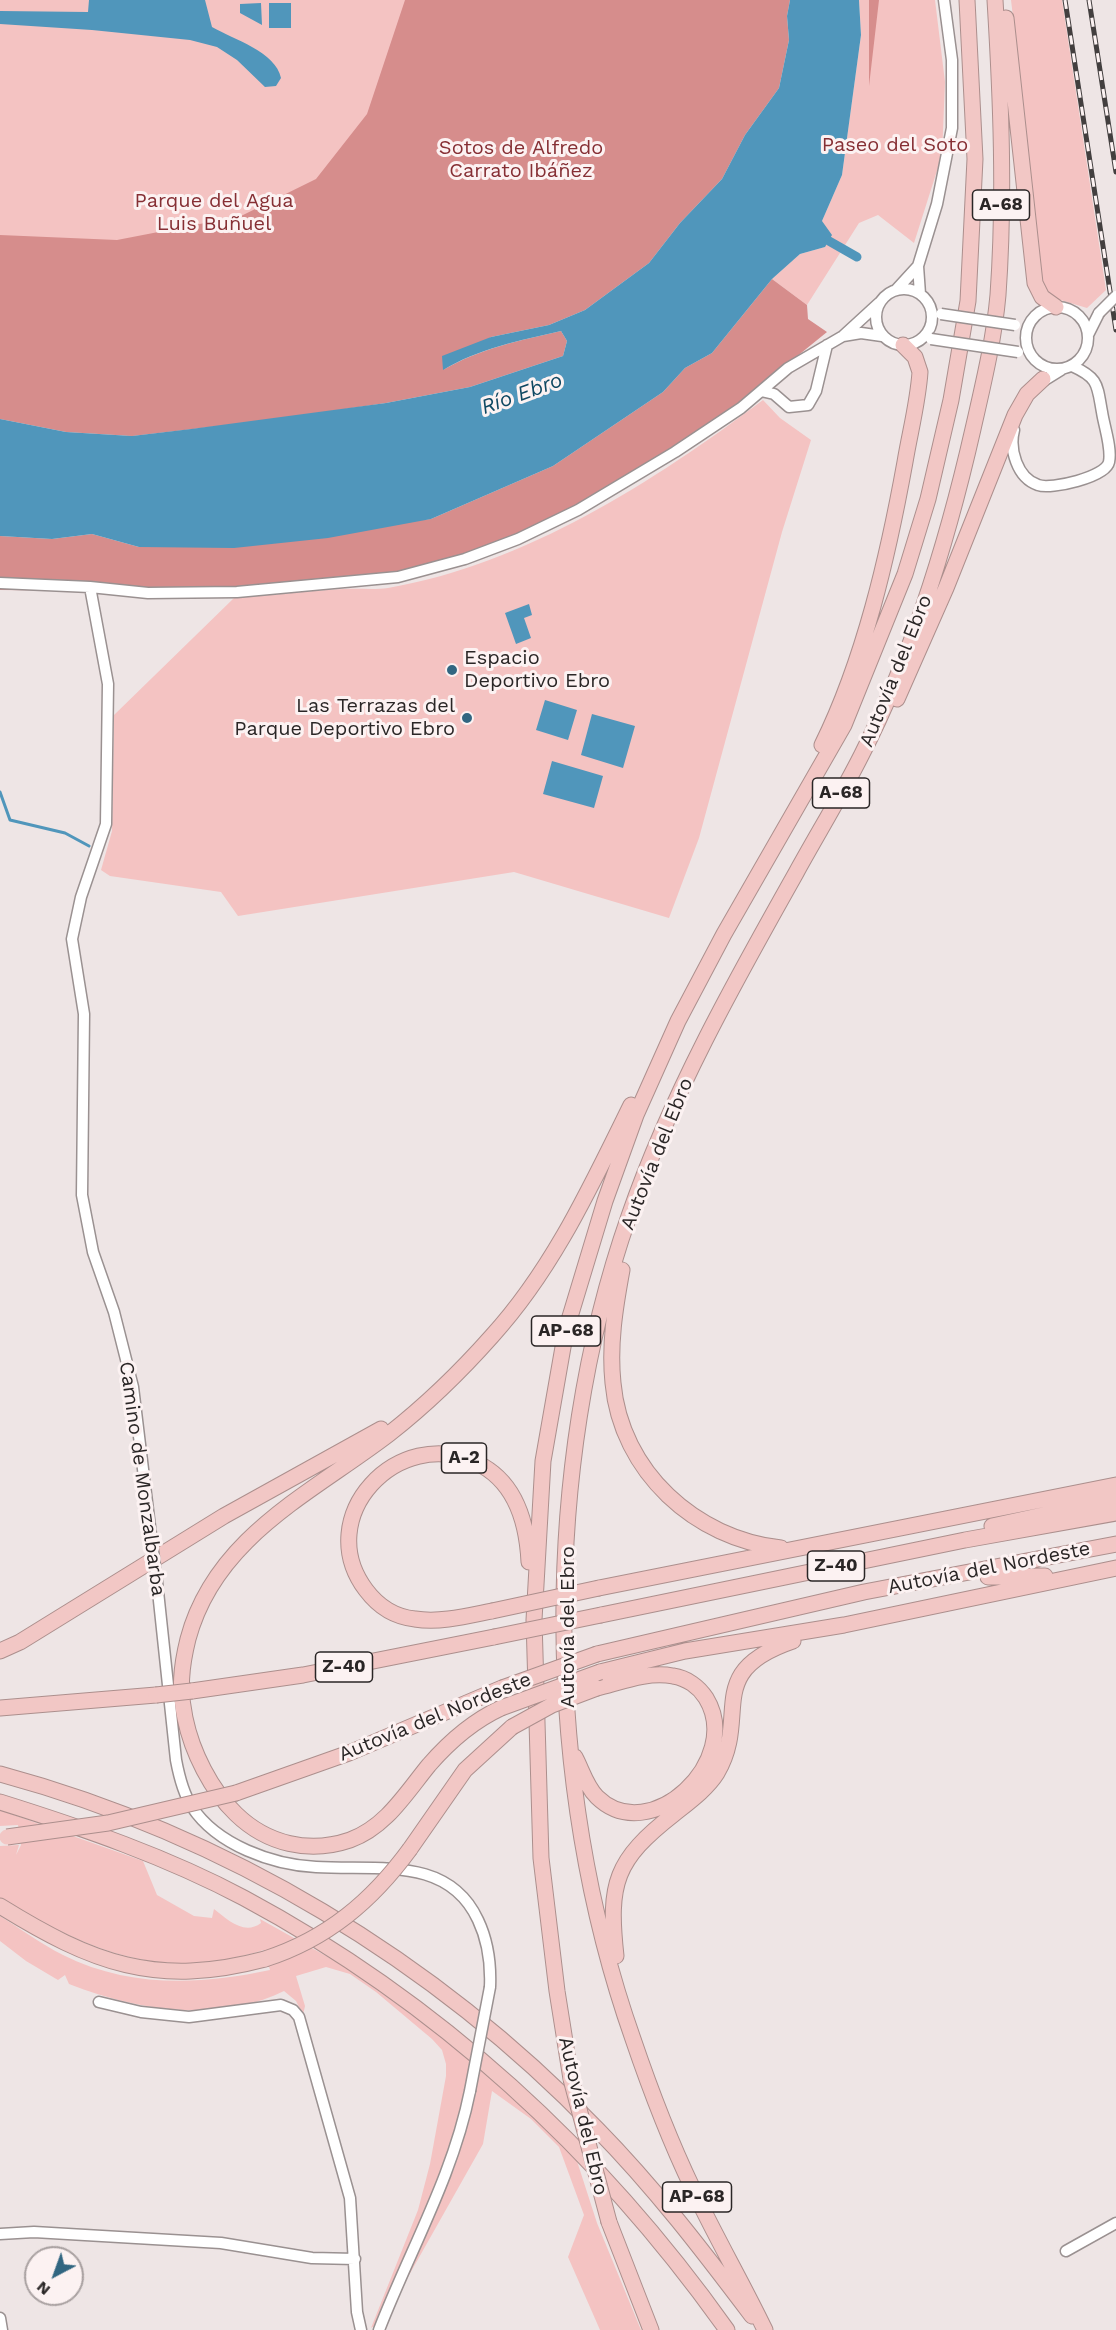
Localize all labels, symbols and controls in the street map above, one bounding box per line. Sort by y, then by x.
park label: Paseo del Soto [822,133,968,157]
park label: Sotos de Alfredo Carrato Ibáñez [439,136,603,183]
park label: Parque del Agua Luis Buñuel [134,189,294,236]
road number: A-68 [972,190,1030,220]
water label: Río Ebro [478,368,566,420]
street label: Autovía del Ebro [855,592,937,750]
place label: Espacio Deportivo Ebro [464,646,610,693]
marker: Espacio Deportivo Ebro [445,663,459,677]
place label: Las Terrazas del Parque Deportivo Ebro [234,694,455,741]
marker: Las Terrazas del Parque Deportivo Ebro [460,711,474,725]
road number: A-68 [812,778,870,808]
street label: Autovía del Ebro [616,1075,698,1233]
road number: AP-68 [532,1316,600,1346]
street label: Camino de Monzalbarba [114,1360,170,1598]
road number: A-2 [442,1443,486,1473]
street label: Autovía del Nordeste [886,1537,1092,1599]
street label: Autovía del Ebro [556,1546,580,1708]
road number: Z-40 [808,1551,864,1581]
road number: Z-40 [316,1652,372,1682]
street label: Autovía del Nordeste [335,1667,535,1767]
street label: Autovía del Ebro [553,2034,613,2198]
road number: AP-68 [662,2182,732,2212]
north arrow [24,2246,84,2306]
text: N [32,2277,54,2300]

